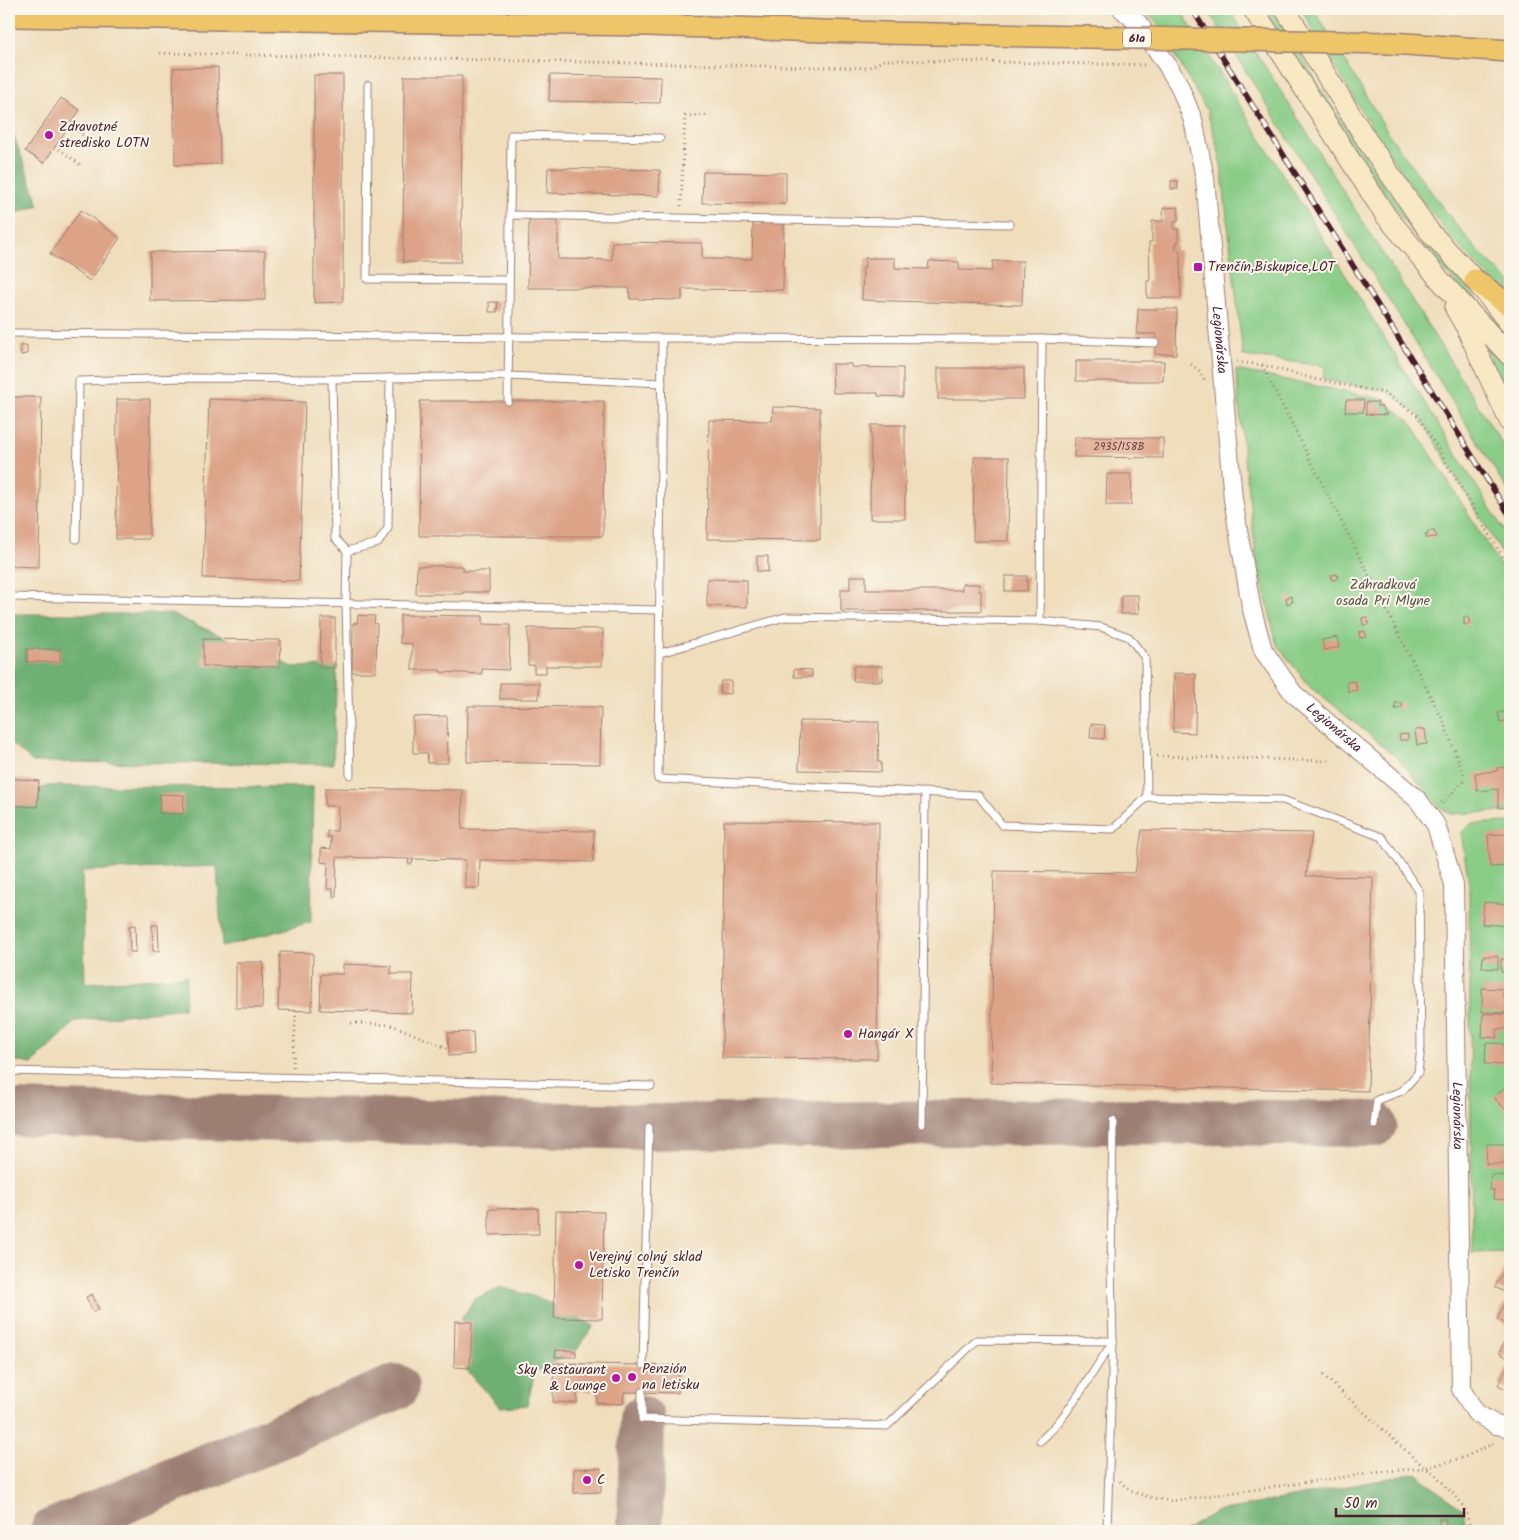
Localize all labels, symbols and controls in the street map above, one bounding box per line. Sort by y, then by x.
road number: 61a [1123,28,1151,48]
place label: Zdravotné stredisko LOTN [59,116,150,154]
marker: Zdravotné stredisko LOTN [43,129,55,141]
place label: Trenčín,Biskupice,LOT [1208,256,1337,278]
marker: Trenčín,Biskupice,LOT [1192,261,1204,273]
street label: Legionárska [1205,305,1233,375]
house number: 2935/158B [1094,438,1144,456]
park label: Záhradková osada Pri Mlyne [1336,574,1431,612]
street label: Legionárska [1301,697,1367,758]
place label: Hangár X [858,1023,914,1045]
marker: Hangár X [842,1028,854,1040]
street label: Legionárska [1446,1081,1469,1150]
place label: Verejný colný sklad Letisko Trenčín [589,1246,703,1284]
marker: Verejný colný sklad Letisko Trenčín [573,1259,585,1271]
place label: Penzión na letisku [642,1358,700,1396]
place label: Sky Restaurant & Lounge [517,1359,607,1397]
marker: Penzión na letisku [626,1371,638,1383]
marker: Sky Restaurant & Lounge [610,1372,622,1384]
place label: C [597,1469,605,1491]
marker: C [581,1474,593,1486]
scale bar [1336,1485,1464,1517]
text: 50 m [1344,1492,1378,1516]

